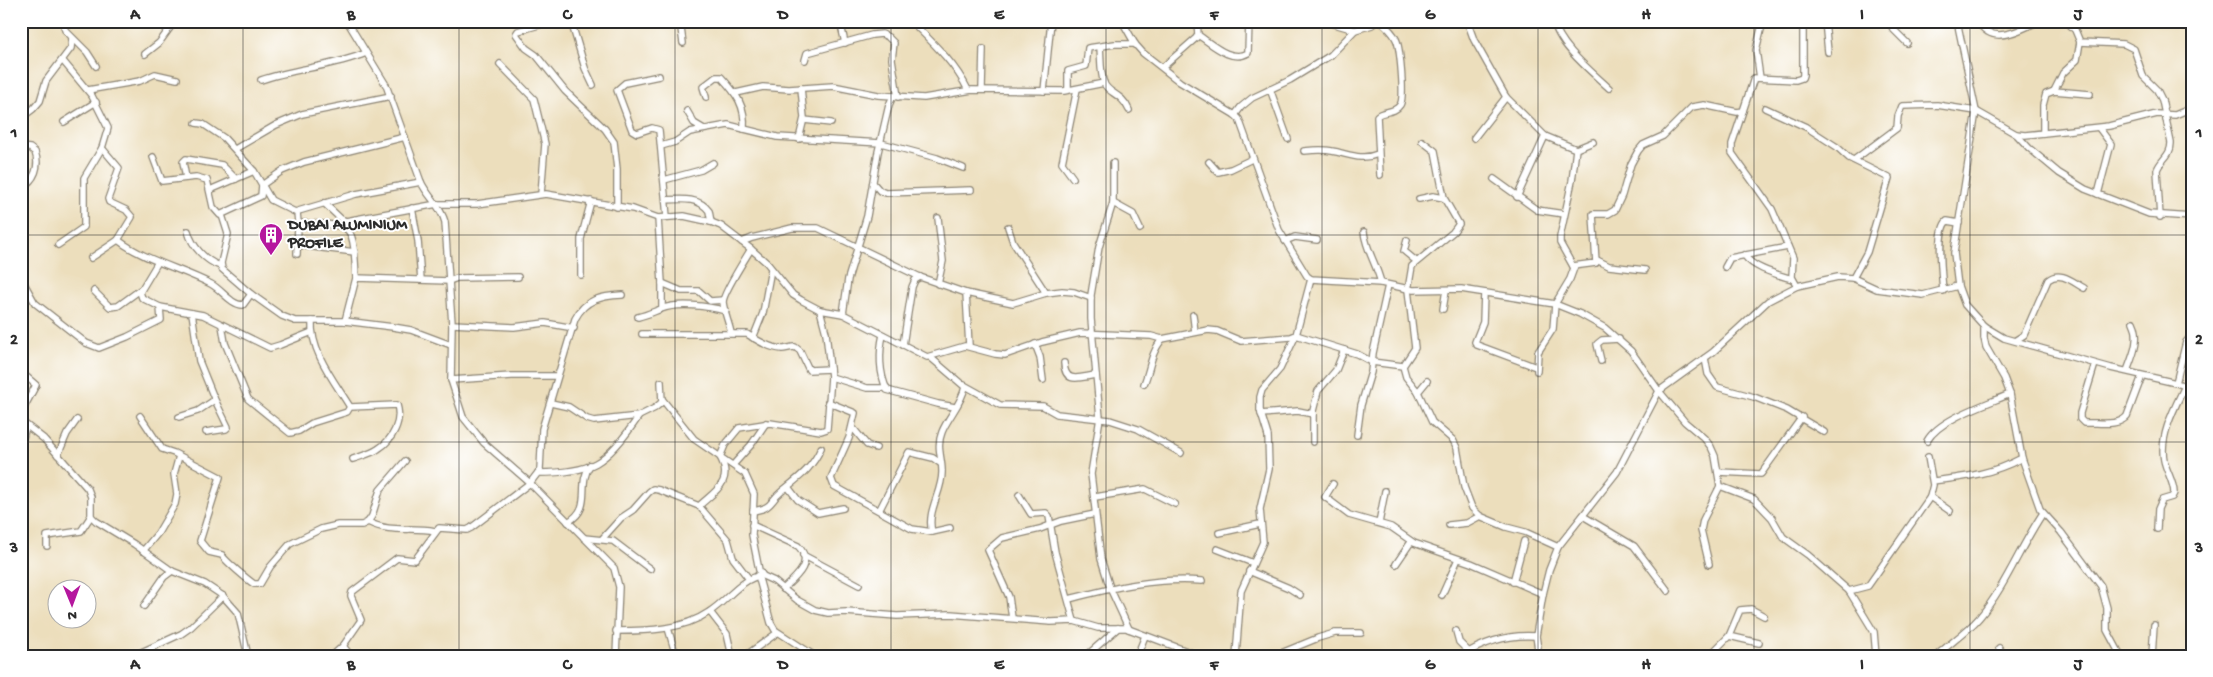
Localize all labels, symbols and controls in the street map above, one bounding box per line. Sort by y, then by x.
text: A [129,7,141,26]
text: B [346,7,356,26]
text: C [562,7,573,26]
text: D [776,7,789,26]
text: E [994,7,1005,26]
text: F [1209,7,1220,26]
text: G [1425,7,1436,26]
text: H [1641,7,1651,26]
text: I [1860,7,1864,26]
text: J [2073,7,2084,26]
text: 1 [10,125,17,144]
text: 1 [2195,125,2202,144]
place label: DUBAI ALUMINIUM PROFILE [286,217,408,254]
building icon: DUBAI ALUMINIUM PROFILE [258,222,284,256]
text: 2 [10,332,18,351]
text: 2 [2195,332,2203,351]
text: 3 [9,540,18,559]
text: 3 [2194,540,2203,559]
north arrow [48,580,98,630]
text: N [67,606,77,623]
text: A [129,657,141,676]
text: B [346,657,356,676]
text: C [562,657,573,676]
text: D [776,657,789,676]
text: E [994,657,1005,676]
text: F [1209,657,1220,676]
text: G [1425,657,1436,676]
text: H [1641,657,1651,676]
text: I [1860,657,1864,676]
text: J [2073,657,2084,676]

